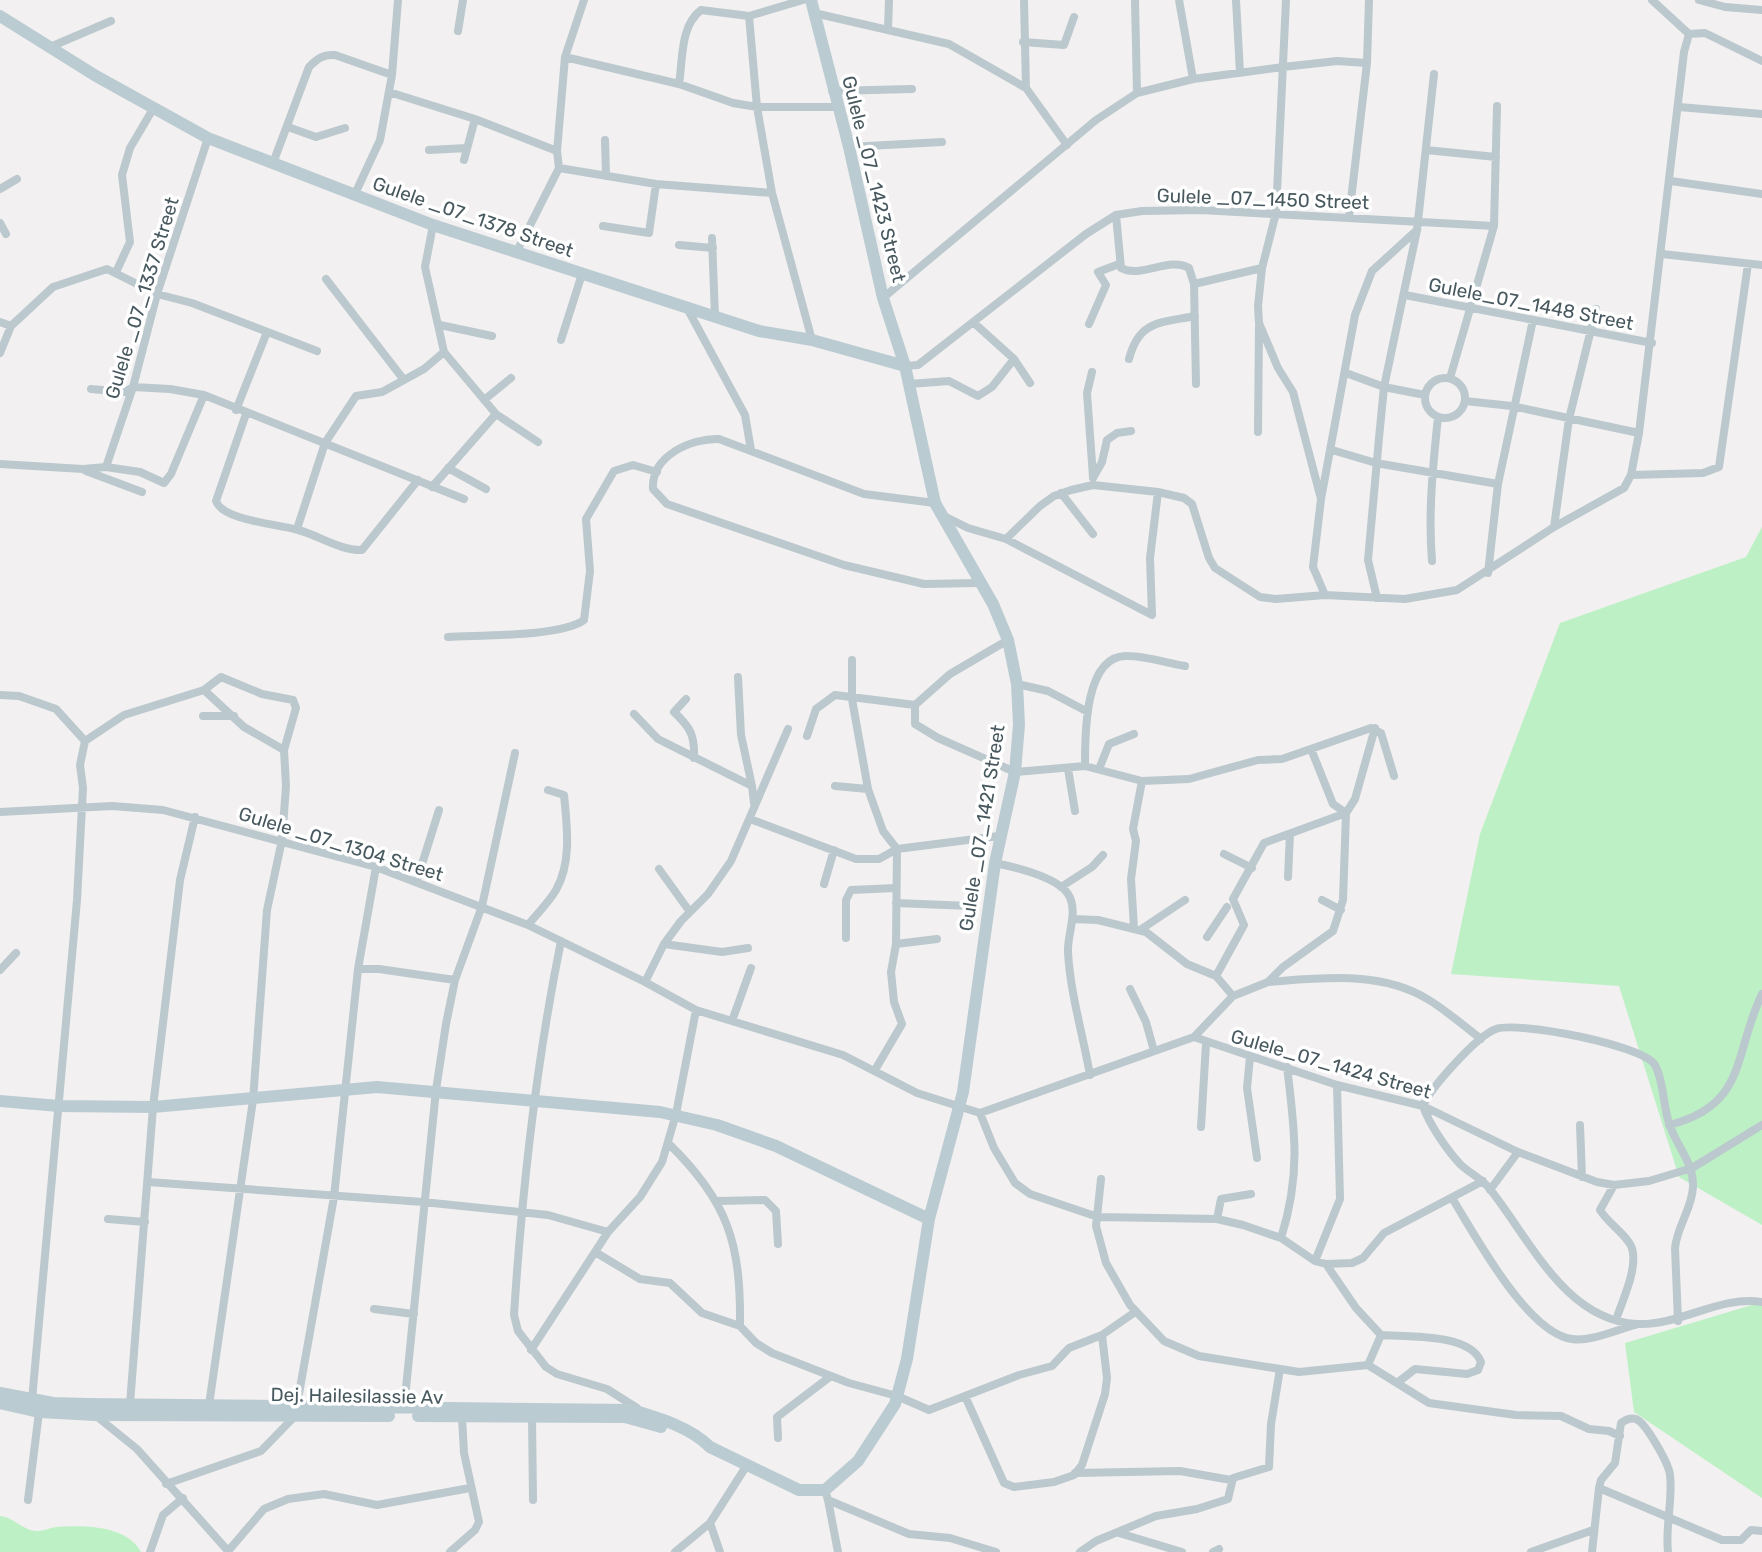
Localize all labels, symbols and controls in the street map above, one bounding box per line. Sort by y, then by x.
street label: Gulele _07_1423 Street [837,73,911,285]
street label: Gulele _07_1378 Street [370,172,577,262]
street label: Gulele _07_1450 Street [1156,184,1370,214]
street label: Gulele _07_1337 Street [100,194,184,402]
street label: Gulele_07_1448 Street [1426,273,1636,335]
street label: Gulele _07_1421 Street [954,723,1010,933]
street label: Gulele _07_1304 Street [236,802,447,886]
street label: Gulele_07_1424 Street [1228,1024,1434,1104]
street label: Dej. Hailesilassie Av [270,1383,444,1409]

